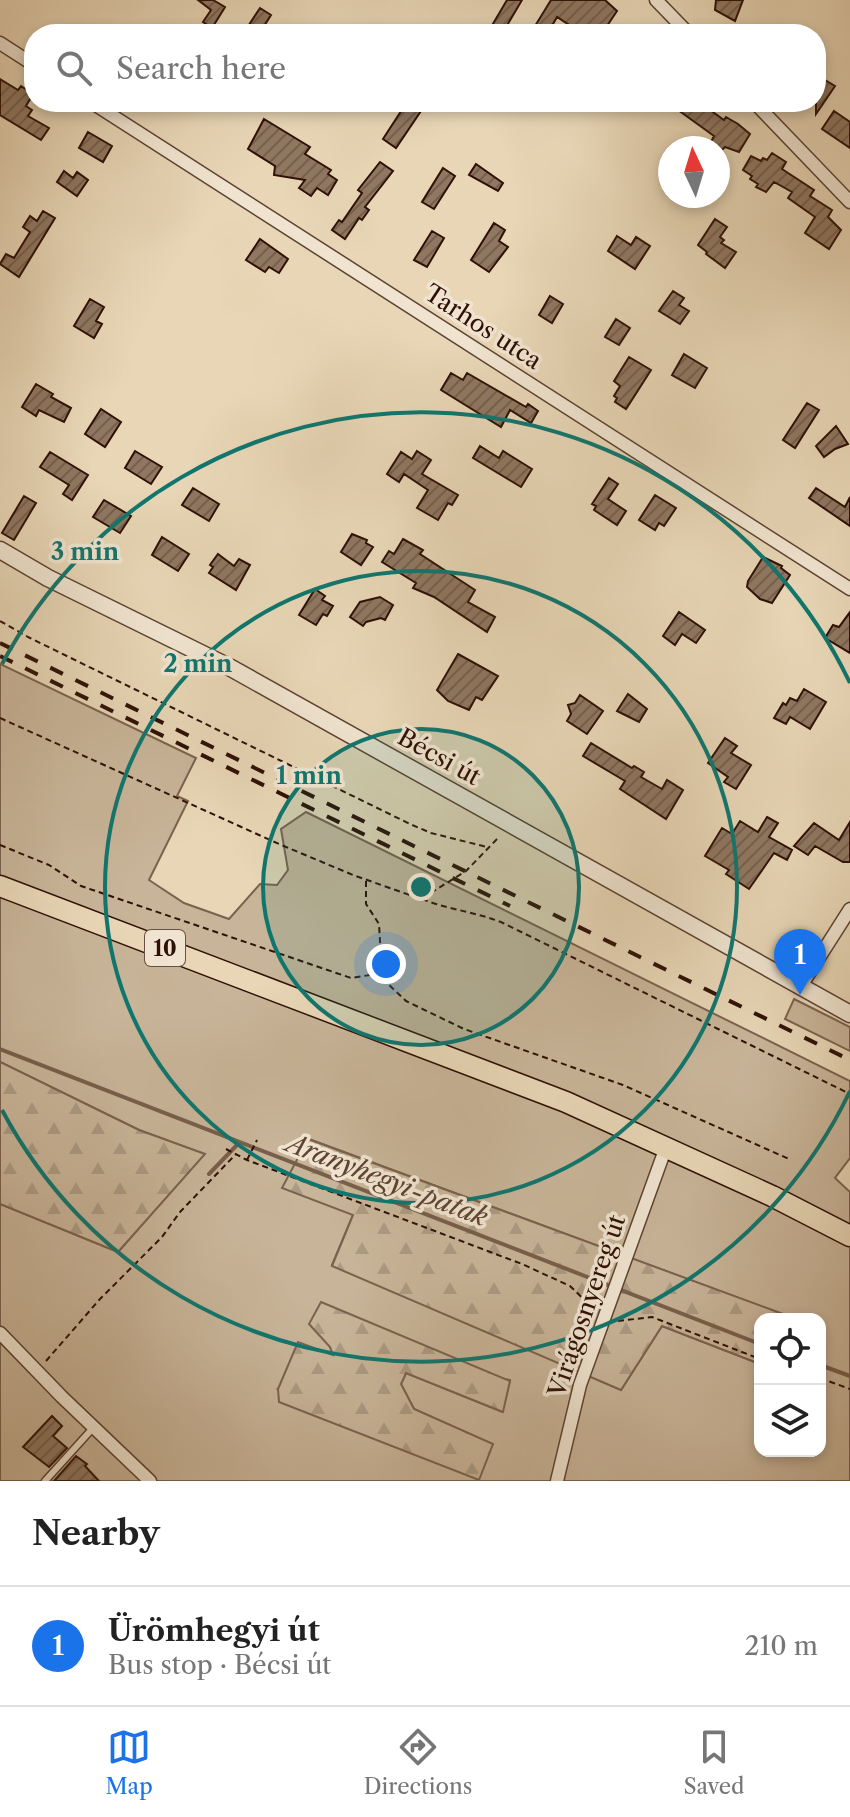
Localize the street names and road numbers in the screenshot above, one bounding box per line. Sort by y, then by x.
street label: Tarhos utca [419,278,547,375]
street label: Bécsi út [393,722,486,791]
road number: 10 [145,930,185,966]
street label: Virágosnyereg út [541,1210,631,1402]

